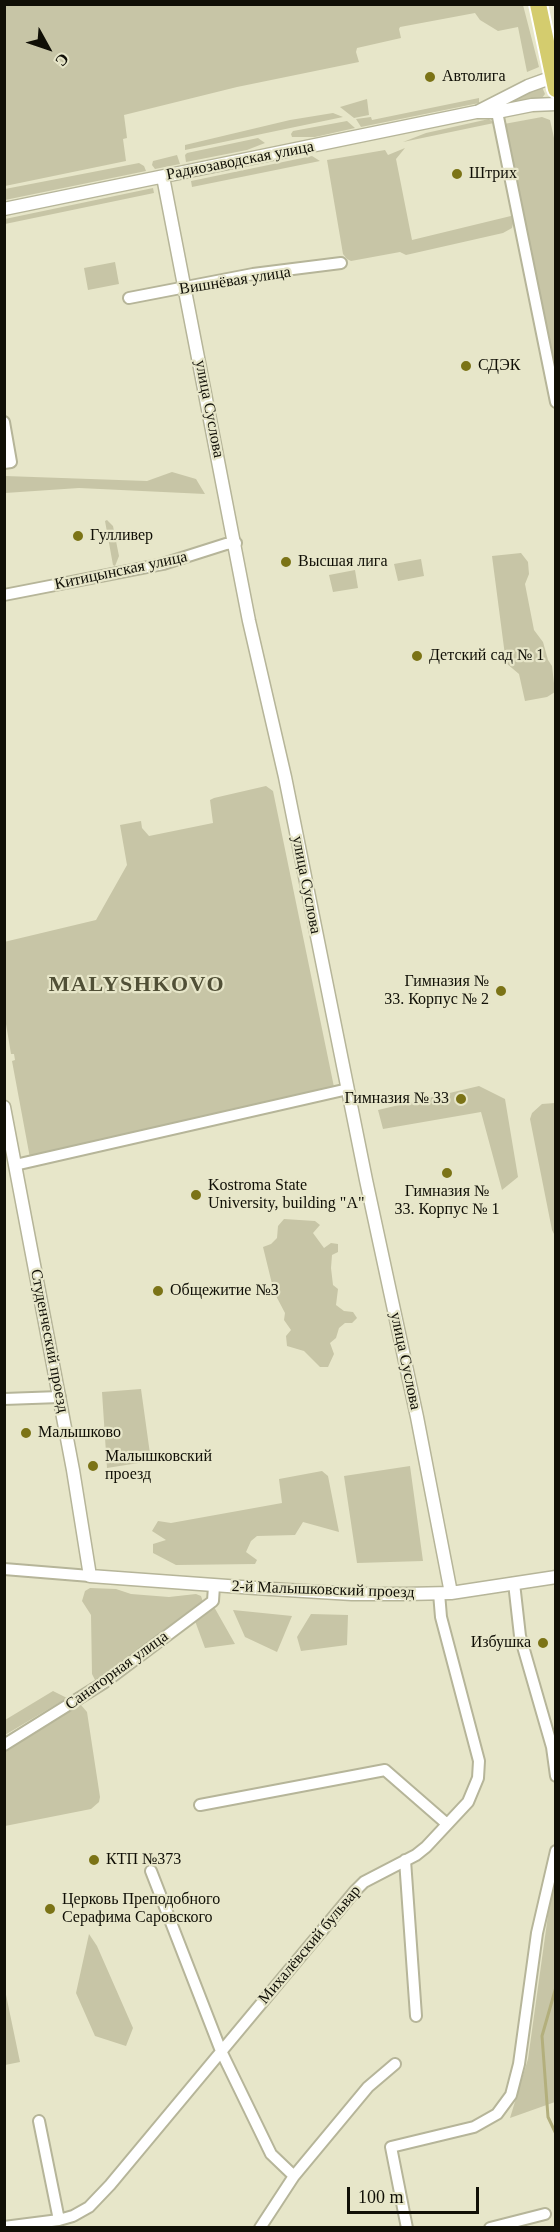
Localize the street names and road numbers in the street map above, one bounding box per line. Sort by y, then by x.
street label: Радиозаводская улица [165,137,315,185]
street label: Вишнёвая улица [178,263,292,299]
street label: улица Суслова [190,358,228,460]
street label: Китицынская улица [53,548,189,594]
street label: улица Суслова [287,834,325,936]
street label: Студенческий проезд [26,1268,72,1414]
street label: улица Суслова [385,1310,425,1412]
street label: 2-й Малышковский проезд [231,1577,415,1603]
street label: Санаторная улица [62,1627,172,1715]
street label: Михалёвский бульвар [255,1882,365,2008]

